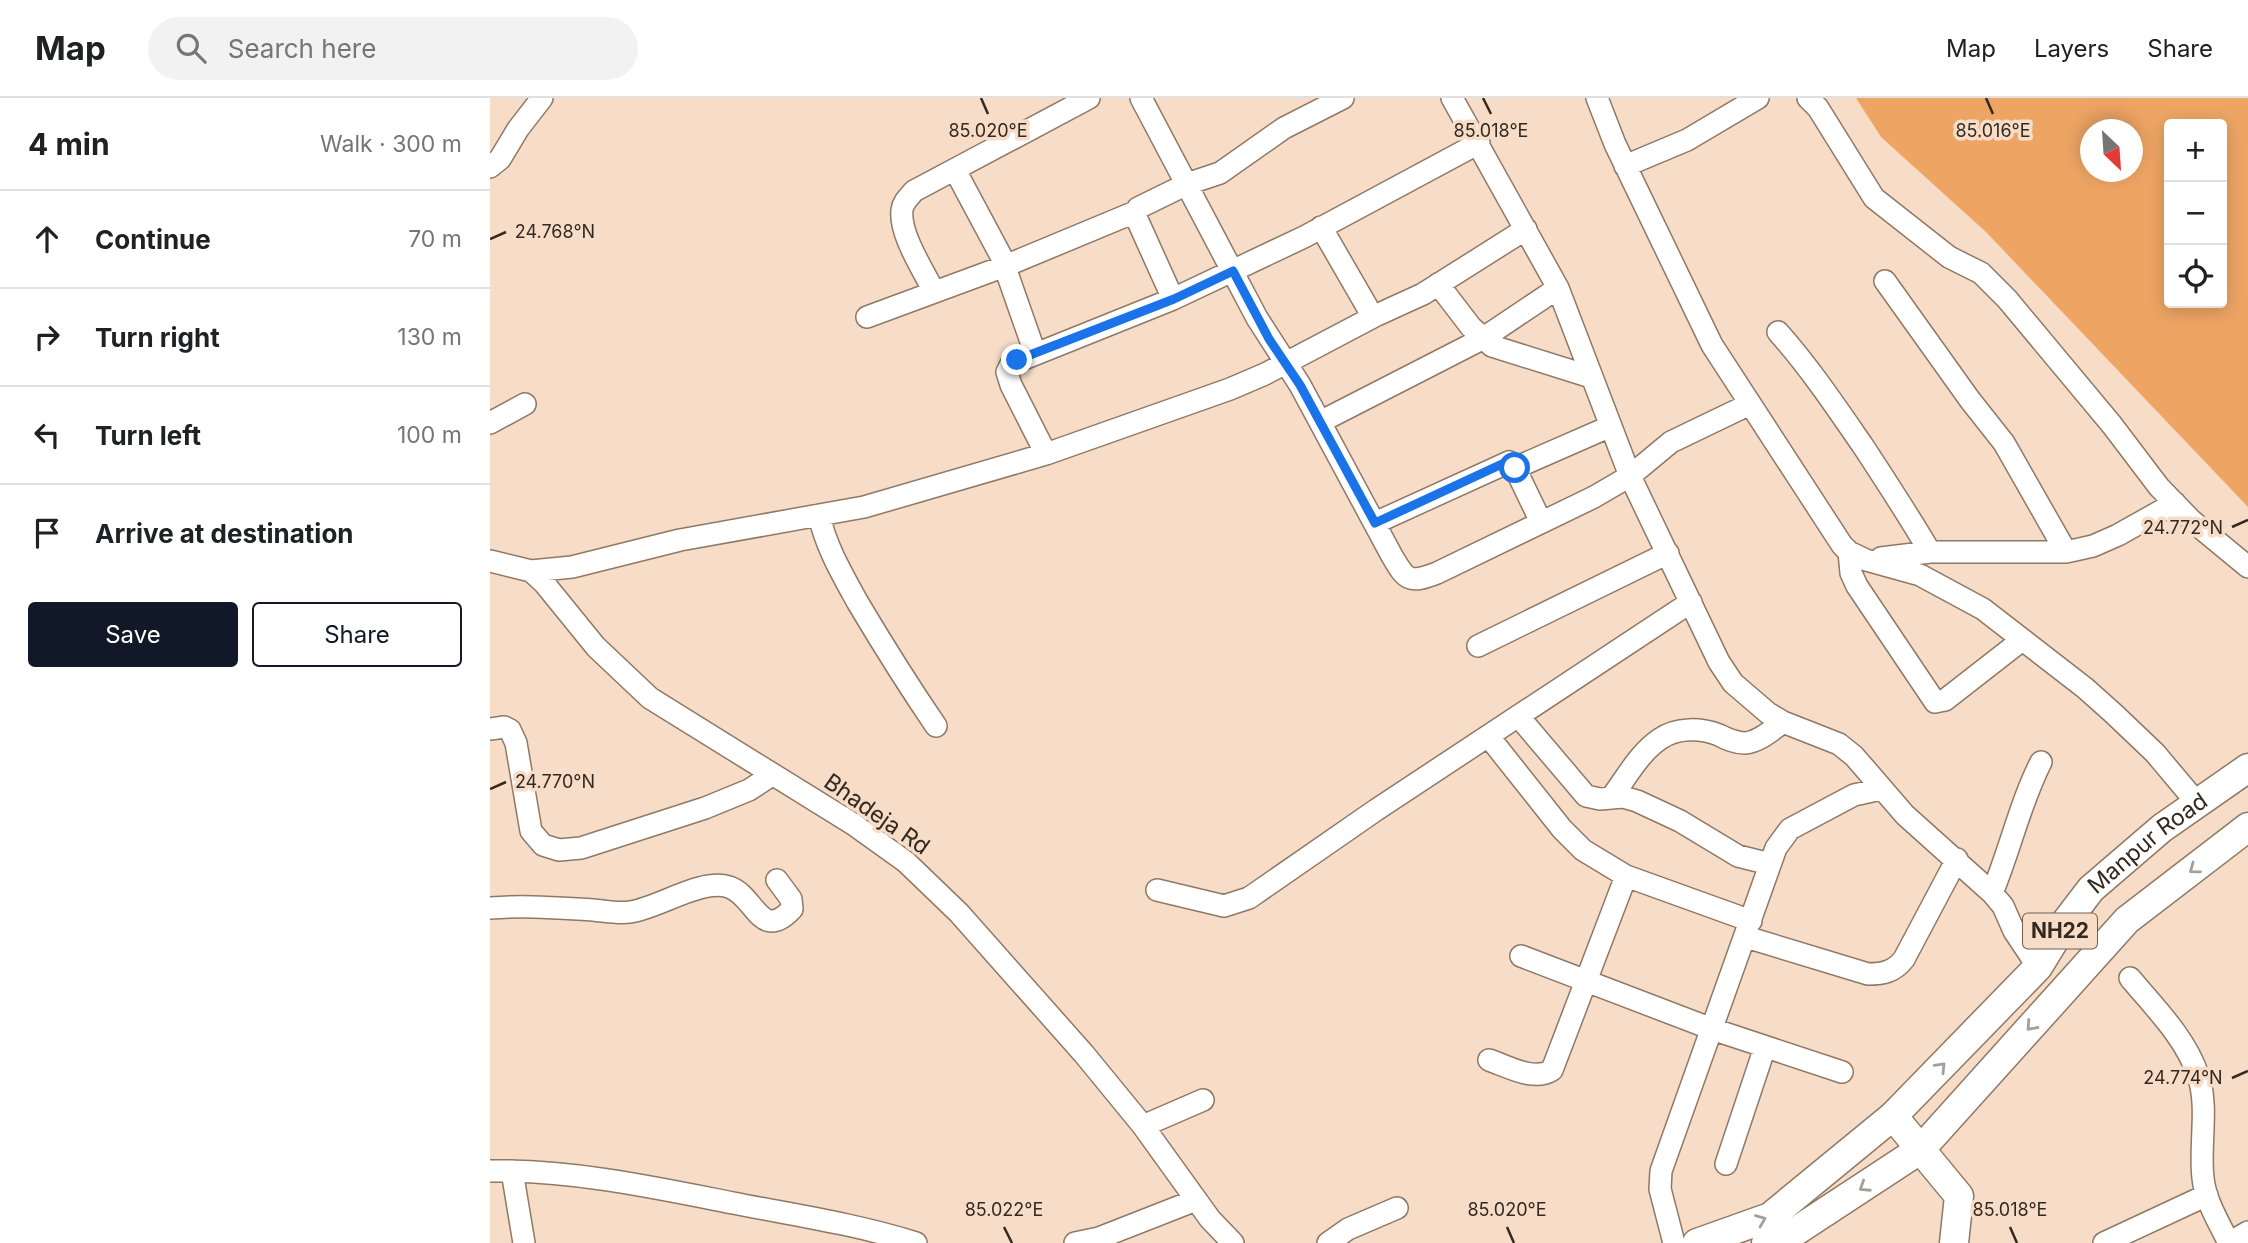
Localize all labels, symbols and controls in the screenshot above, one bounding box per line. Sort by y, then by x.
search box [148,17,638,80]
text: Map [35,28,106,68]
icon: search [172,29,210,67]
text: Search here [228,33,376,64]
text: Map [1946,34,1996,63]
text: Layers [2034,34,2109,63]
text: Share [2147,34,2213,63]
north arrow [2080,119,2143,182]
map controls [2164,119,2227,308]
button: + [2164,119,2227,182]
text: 85.020°E [948,120,1028,141]
text: 85.018°E [1454,120,1528,141]
text: 85.016°E [1955,120,2031,141]
text: 4 min [28,126,110,162]
text: Walk · 300 m [320,130,462,158]
button: − [2164,182,2227,245]
icon: ahead [28,220,66,258]
text: 24.768°N [515,221,595,242]
text: Continue [95,224,211,255]
text: 70 m [408,225,462,253]
button: locate [2164,245,2227,308]
icon: right [28,318,66,356]
text: Turn right [95,322,220,353]
text: 130 m [397,323,462,351]
route end [1001,344,1032,375]
icon: left [28,416,66,454]
text: Turn left [95,420,201,451]
text: 100 m [397,421,462,449]
route start [1499,452,1530,483]
icon: arrive [28,514,66,552]
text: 24.772°N [2143,517,2223,538]
text: Arrive at destination [95,518,354,549]
button: Save [28,602,238,667]
button: Share [252,602,462,667]
street label: Bhadeja Rd [819,767,935,861]
text: 24.770°N [515,771,595,792]
street label: Manpur Road [2082,787,2213,899]
one-way arrow [2189,860,2202,873]
road number: NH22 [2023,914,2097,948]
one-way arrow [2027,1018,2039,1031]
one-way arrow [1932,1062,1945,1075]
text: 24.774°N [2143,1067,2223,1088]
one-way arrow [1859,1178,1872,1191]
text: 85.022°E [965,1199,1043,1220]
text: 85.020°E [1467,1199,1547,1220]
text: 85.018°E [1973,1199,2047,1220]
one-way arrow [1754,1214,1766,1228]

